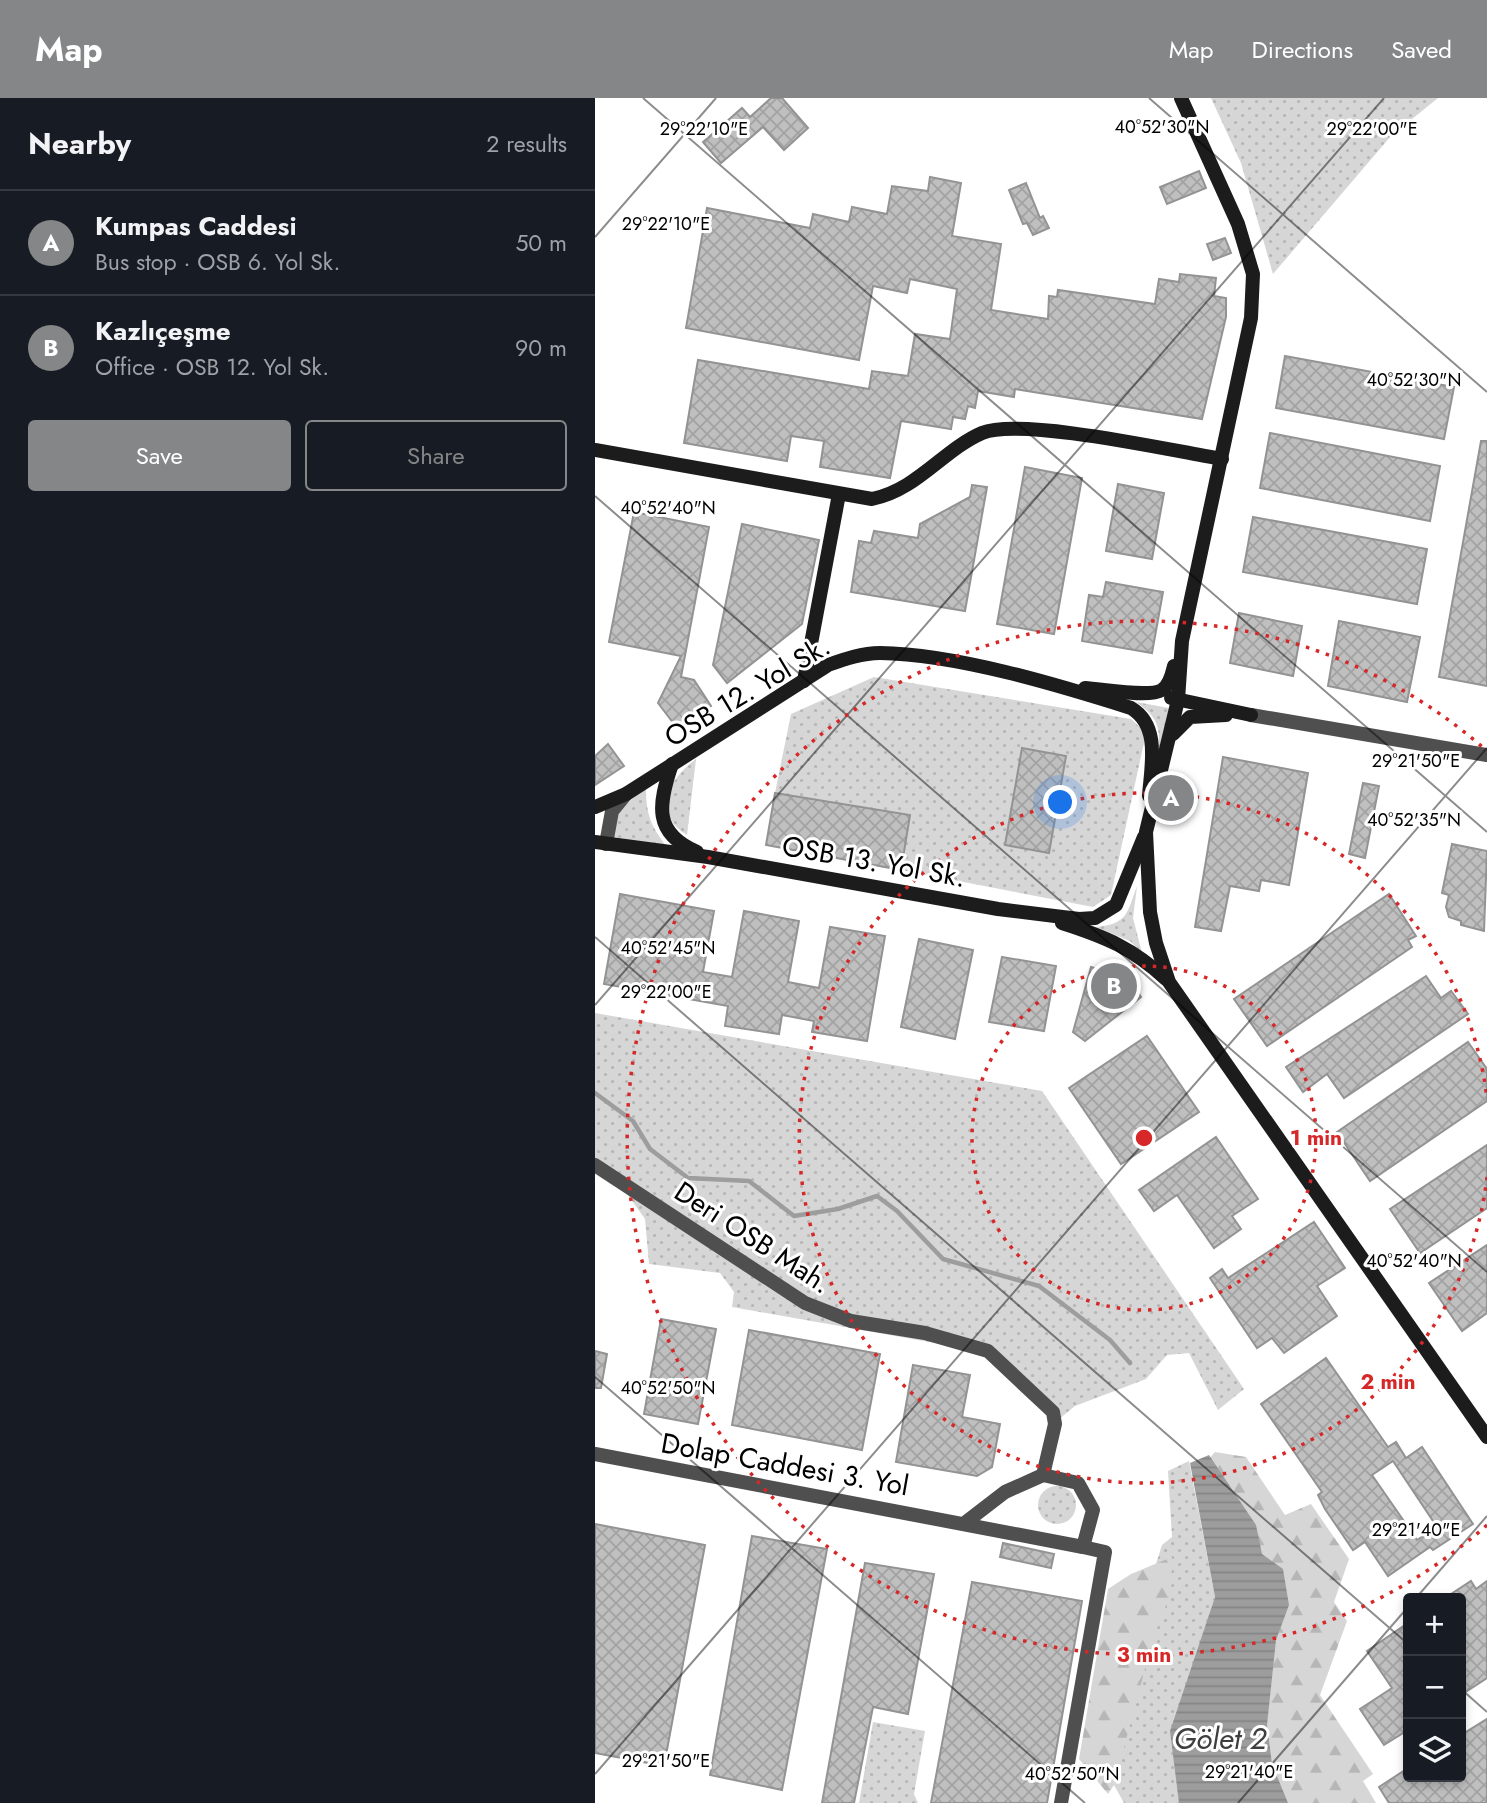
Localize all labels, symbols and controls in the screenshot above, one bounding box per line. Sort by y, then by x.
text: Map [35,26,103,73]
text: Map [1169,32,1214,67]
text: Directions [1252,32,1353,67]
text: Saved [1391,32,1452,67]
text: 40°52'30"N [1115,114,1209,140]
text: 29°22'10"E [660,116,748,142]
text: 29°22'00"E [1326,116,1418,142]
text: Nearby [28,122,131,165]
text: 2 results [486,127,567,161]
text: Kumpas Caddesi [95,207,297,245]
text: 29°22'10"E [622,211,710,237]
text: A [43,226,59,260]
text: 50 m [515,226,567,260]
text: Bus stop · OSB 6. Yol Sk. [95,245,340,279]
text: Kazlıçeşme [95,312,231,350]
text: B [43,331,59,365]
text: 90 m [515,331,567,365]
text: Office · OSB 12. Yol Sk. [95,350,329,384]
text: 40°52'30"N [1367,367,1461,393]
button: Save [28,420,291,491]
button: Share [305,420,567,491]
text: 40°52'40"N [620,495,716,521]
street label: OSB 12. Yol Sk. [657,626,838,757]
text: 29°21'50"E [1372,748,1460,774]
pin: A [1148,772,1194,824]
your location [1043,785,1077,819]
text: 40°52'35"N [1367,807,1461,833]
street label: OSB 13. Yol Sk. [779,825,969,898]
text: 40°52'45"N [621,935,715,961]
pin: B [1091,960,1137,1012]
text: 29°22'00"E [620,979,712,1005]
text: 1 min [1290,1123,1342,1153]
centre of rings [1132,1126,1156,1150]
street label: Deri OSB Mah. [666,1171,839,1303]
text: 40°52'40"N [1366,1248,1462,1274]
text: 2 min [1360,1367,1416,1397]
text: 40°52'50"N [620,1375,716,1401]
street label: Dolap Caddesi 3. Yol [658,1423,912,1506]
text: 29°21'40"E [1372,1517,1460,1543]
map controls [1403,1593,1466,1782]
button: + [1403,1593,1466,1656]
text: 3 min [1117,1640,1171,1670]
button: − [1403,1656,1466,1719]
water label: Gölet 2 [1174,1717,1267,1760]
button: layers [1403,1719,1466,1782]
text: 29°21'50"E [622,1748,710,1774]
text: 29°21'40"E [1205,1759,1293,1785]
text: 40°52'50"N [1024,1761,1120,1787]

